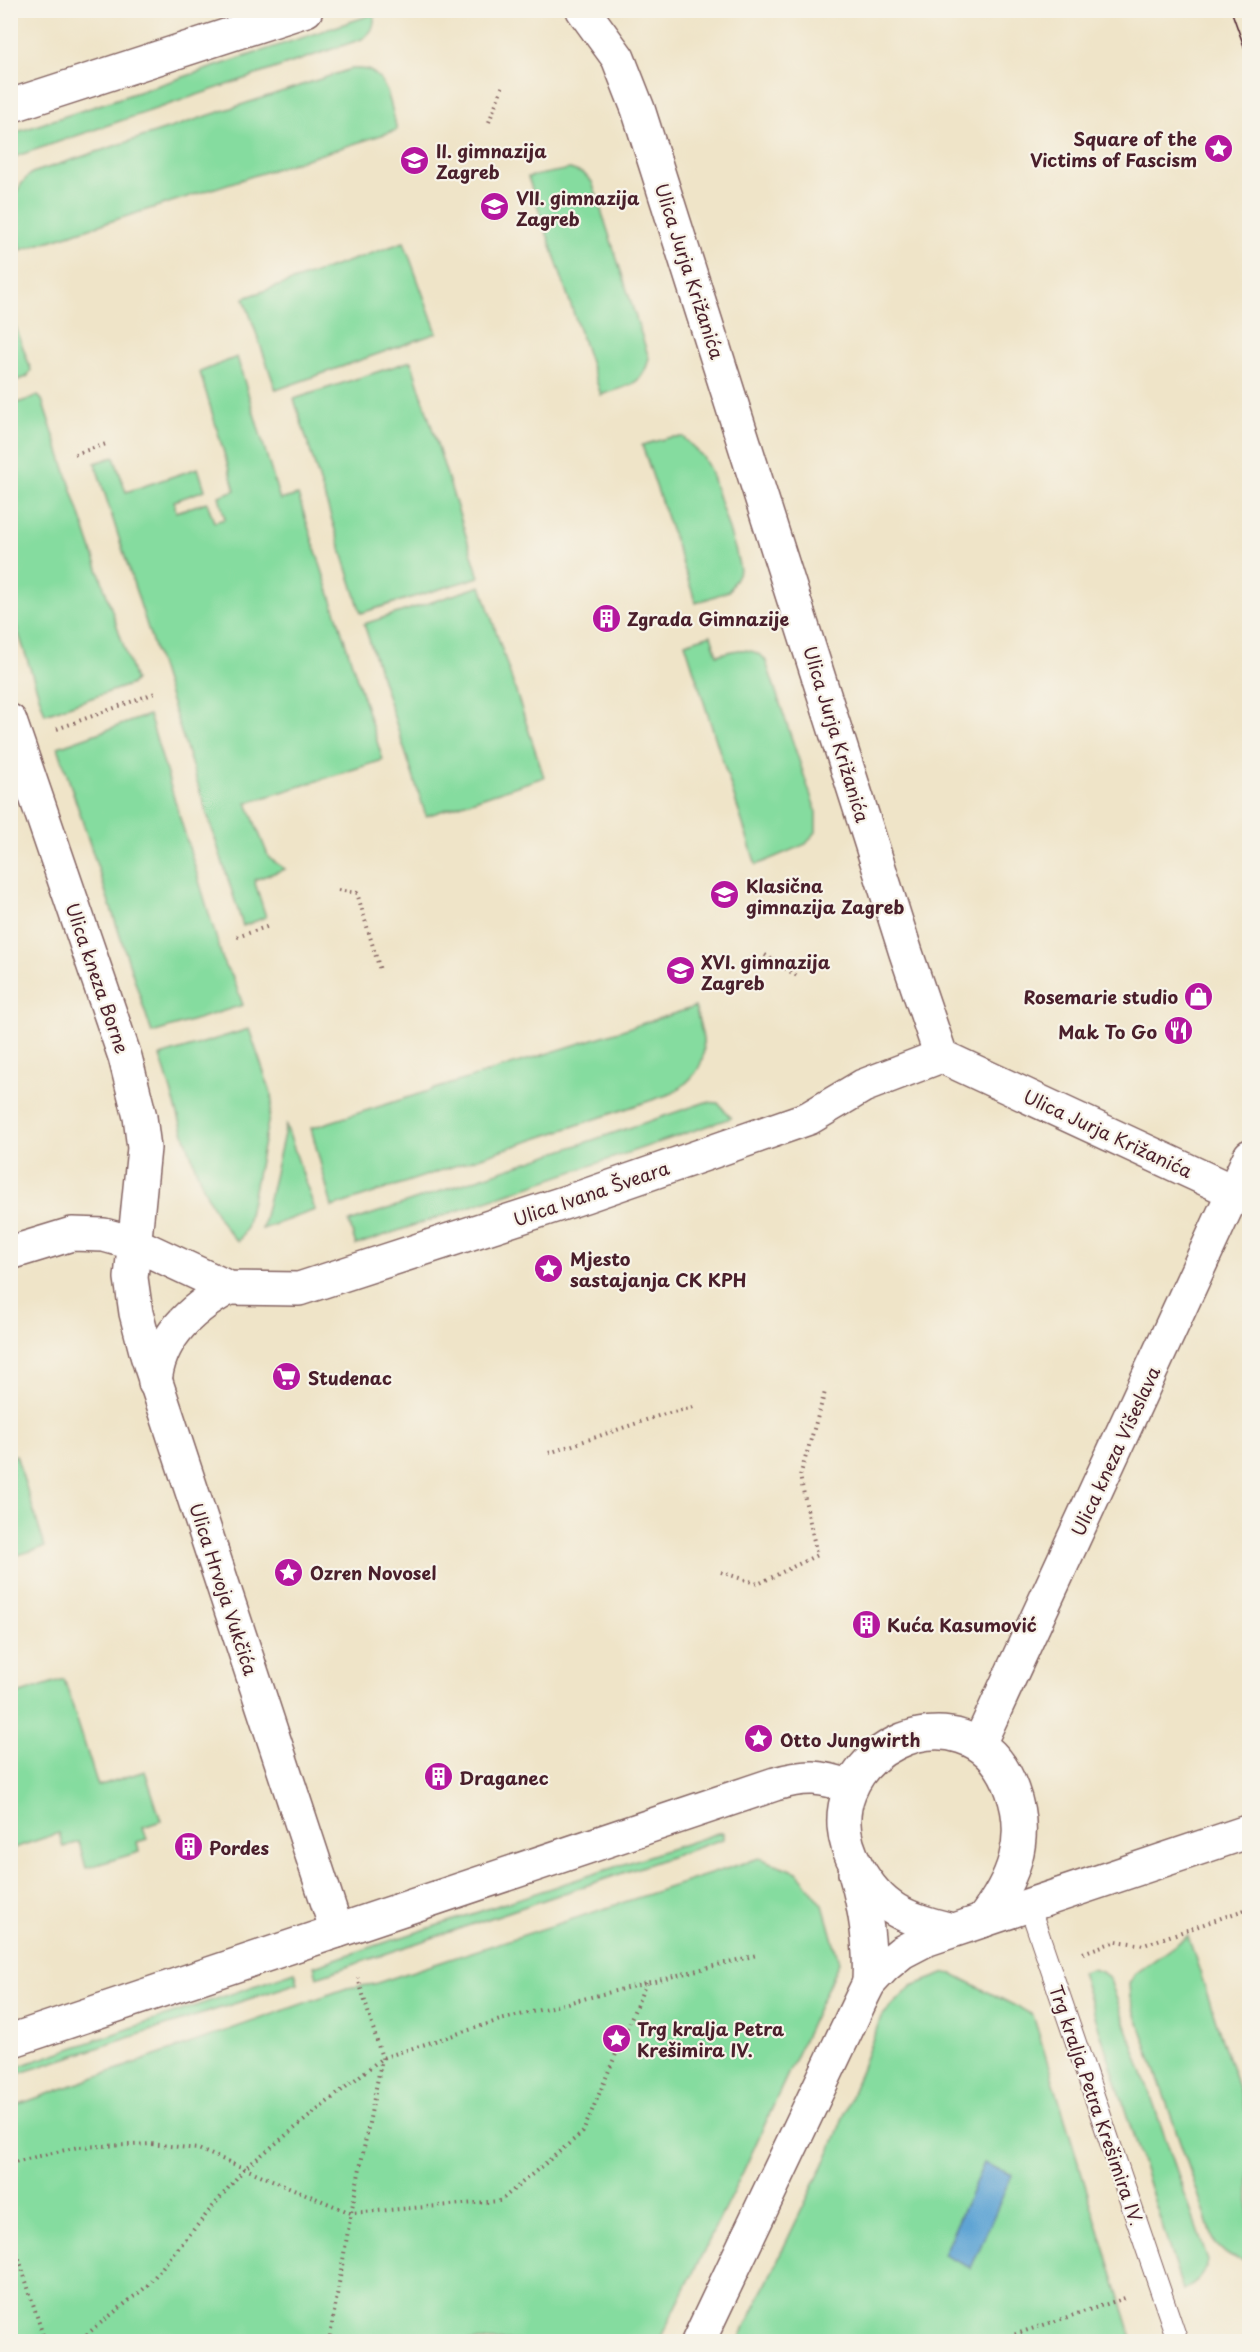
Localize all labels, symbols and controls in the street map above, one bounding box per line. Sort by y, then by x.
place label: Square of the Victims of Fascism [1030,125,1197,173]
place icon: Square of the Victims of Fascism [1202,132,1234,164]
place label: II. gimnazija Zagreb [436,137,547,185]
school or university icon: II. gimnazija Zagreb [399,144,431,176]
street label: Ulica Jurja Križanića [649,180,731,363]
place label: VII. gimnazija Zagreb [516,184,640,232]
school or university icon: VII. gimnazija Zagreb [479,191,511,223]
building icon: Zgrada Gimnazije [590,602,622,634]
place label: Zgrada Gimnazije [627,605,789,632]
street label: Ulica Jurja Križanića [797,642,877,826]
place label: Klasična gimnazija Zagreb [746,872,905,920]
school or university icon: Klasična gimnazija Zagreb [709,879,741,911]
street label: Ulica kneza Borne [60,899,136,1057]
place label: XVI. gimnazija Zagreb [701,948,831,996]
school or university icon: XVI. gimnazija Zagreb [664,955,696,987]
shop icon: Rosemarie studio [1183,980,1215,1012]
place label: Rosemarie studio [1023,983,1178,1010]
restaurant icon: Mak To Go [1162,1015,1194,1047]
place label: Mak To Go [1058,1018,1157,1045]
street label: Ulica Jurja Križanića [1019,1082,1197,1184]
street label: Ulica Ivana Šveara [509,1153,673,1232]
place label: Mjesto sastajanja CK KPH [570,1245,747,1293]
place icon: Mjesto sastajanja CK KPH [533,1252,565,1284]
supermarket icon: Studenac [271,1361,303,1393]
street label: Ulica kneza Višeslava [1064,1361,1167,1540]
place label: Studenac [308,1364,392,1391]
street label: Ulica Hrvoja Vukčića [183,1499,265,1679]
place icon: Ozren Novosel [273,1556,305,1588]
place label: Ozren Novosel [310,1559,436,1586]
building icon: Kuća Kasumović [850,1608,882,1640]
place label: Kuća Kasumović [887,1611,1037,1638]
place icon: Otto Jungwirth [743,1723,775,1755]
place label: Otto Jungwirth [780,1726,921,1753]
building icon: Draganec [422,1761,454,1793]
place label: Draganec [459,1764,549,1791]
building icon: Pordes [172,1831,204,1863]
place label: Pordes [209,1834,270,1861]
street label: Trg kralja Petra Krešimira IV. [1043,1981,1151,2229]
place label: Trg kralja Petra Krešimira IV. [637,2015,785,2063]
place icon: Trg kralja Petra Krešimira IV. [600,2022,632,2054]

